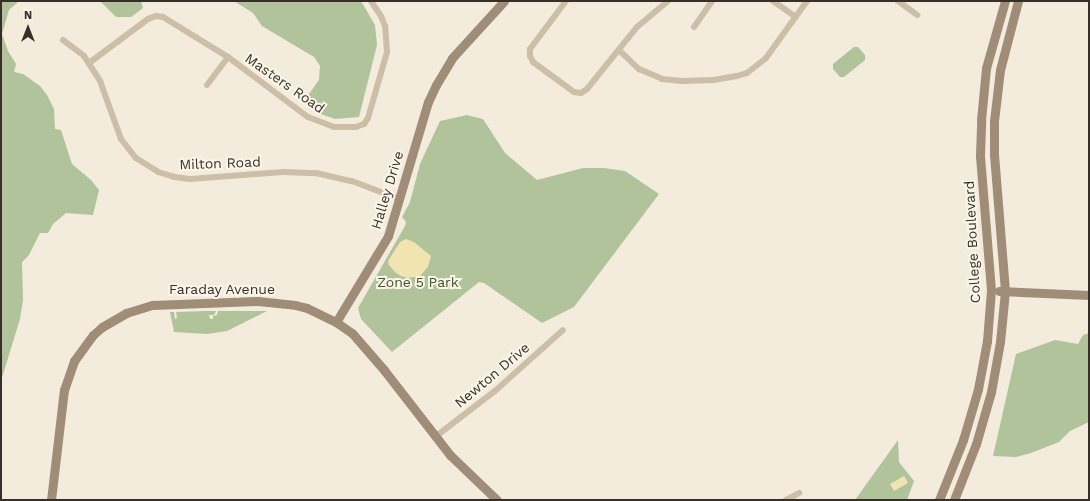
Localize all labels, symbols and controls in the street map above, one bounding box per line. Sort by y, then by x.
north arrow [8,8,48,48]
text: N [24,9,32,22]
street label: Masters Road [242,49,328,117]
street label: Halley Drive [367,149,407,231]
street label: Milton Road [179,153,261,173]
street label: College Boulevard [960,180,984,304]
park label: Zone 5 Park [377,274,459,290]
street label: Faraday Avenue [168,281,276,297]
street label: Newton Drive [451,339,533,411]

